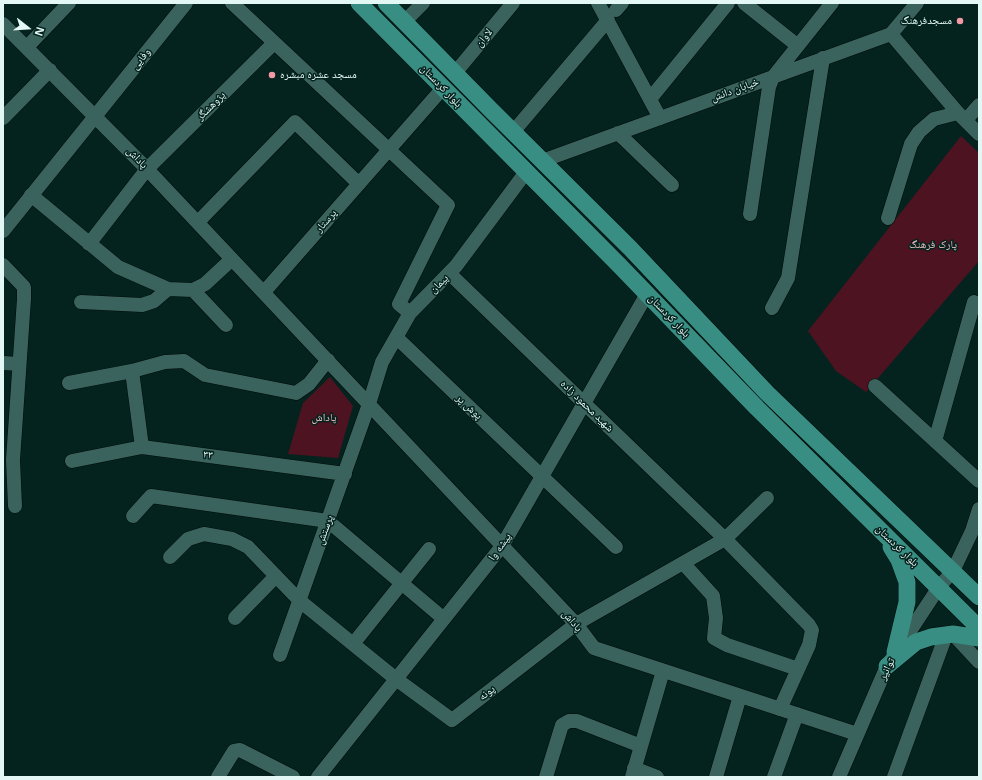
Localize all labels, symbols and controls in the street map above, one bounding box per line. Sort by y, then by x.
north arrow [8,8,48,48]
place label: مسجدفرهنگ [901,14,952,28]
marker: مسجدفرهنگ [955,16,965,26]
text: N [31,25,48,38]
street label: لاوان [473,26,495,50]
street label: وفایی [128,46,154,72]
street label: بلوار کردستان [417,62,465,110]
place label: مسجد عشره مبشره [280,68,357,82]
marker: مسجد عشره مبشره [267,70,277,80]
street label: خیابان دانش [709,75,761,105]
street label: پژوهشگر [194,89,228,123]
street label: پاداش [124,144,150,172]
street label: پرستار [312,207,340,235]
park label: پارک فرهنگ [909,238,957,252]
street label: پیمان [427,272,451,296]
street label: بلوار کردستان [645,292,693,340]
street label: شهید محمود زاده [558,377,616,435]
street label: پوش پر [453,392,485,422]
park label: پاداش [312,411,336,425]
street label: ۳۳ [202,448,214,462]
street label: پرستش [314,513,336,547]
street label: بلوار کردستان [873,522,921,570]
street label: پیشه وا [486,531,514,563]
street label: پاداش [559,607,585,635]
street label: توانیر [876,656,898,682]
street label: پونه [476,683,498,703]

